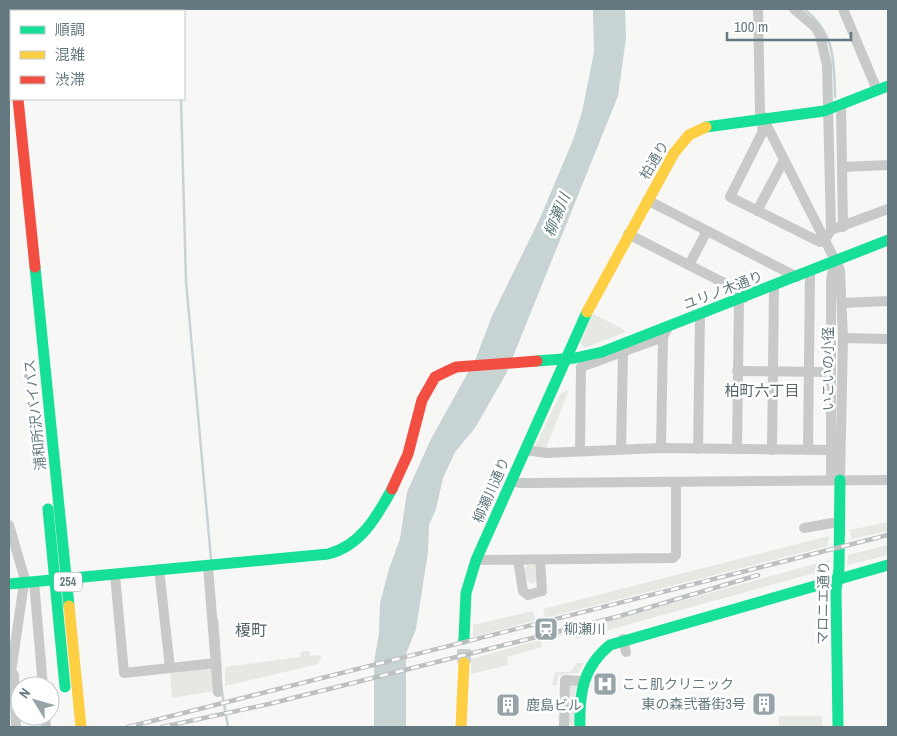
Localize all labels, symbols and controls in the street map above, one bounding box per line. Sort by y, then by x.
legend [10,10,185,100]
scale bar [727,10,851,42]
text: 100 m [734,16,768,37]
text: 順調 [55,19,85,40]
text: 混雑 [55,44,85,65]
text: 渋滞 [55,69,85,90]
street label: 柏通り [635,137,673,183]
water label: 柳瀬川 [538,188,575,240]
street label: ユリノ木通り [681,267,765,313]
street label: いこいの小径 [819,327,837,411]
street label: 浦和所沢バイパス [20,358,50,472]
district label: 柏町六丁目 [724,380,800,401]
street label: 柳瀬川通り [469,454,513,526]
street label: マロニエ通り [813,561,833,645]
road number: 254 [54,572,82,592]
station icon: 柳瀬川 [533,616,559,642]
district label: 榎町 [235,619,267,641]
place label: 柳瀬川 [564,620,606,638]
hospital icon: ここ肌クリニック [592,671,618,697]
place label: ここ肌クリニック [622,675,734,693]
north arrow [10,676,60,726]
text: N [15,684,34,702]
building icon: 東の森弐番街3号 [751,691,777,717]
building icon: 鹿島ビル [495,692,521,718]
place label: 東の森弐番街3号 [642,695,746,713]
place label: 鹿島ビル [526,696,582,714]

